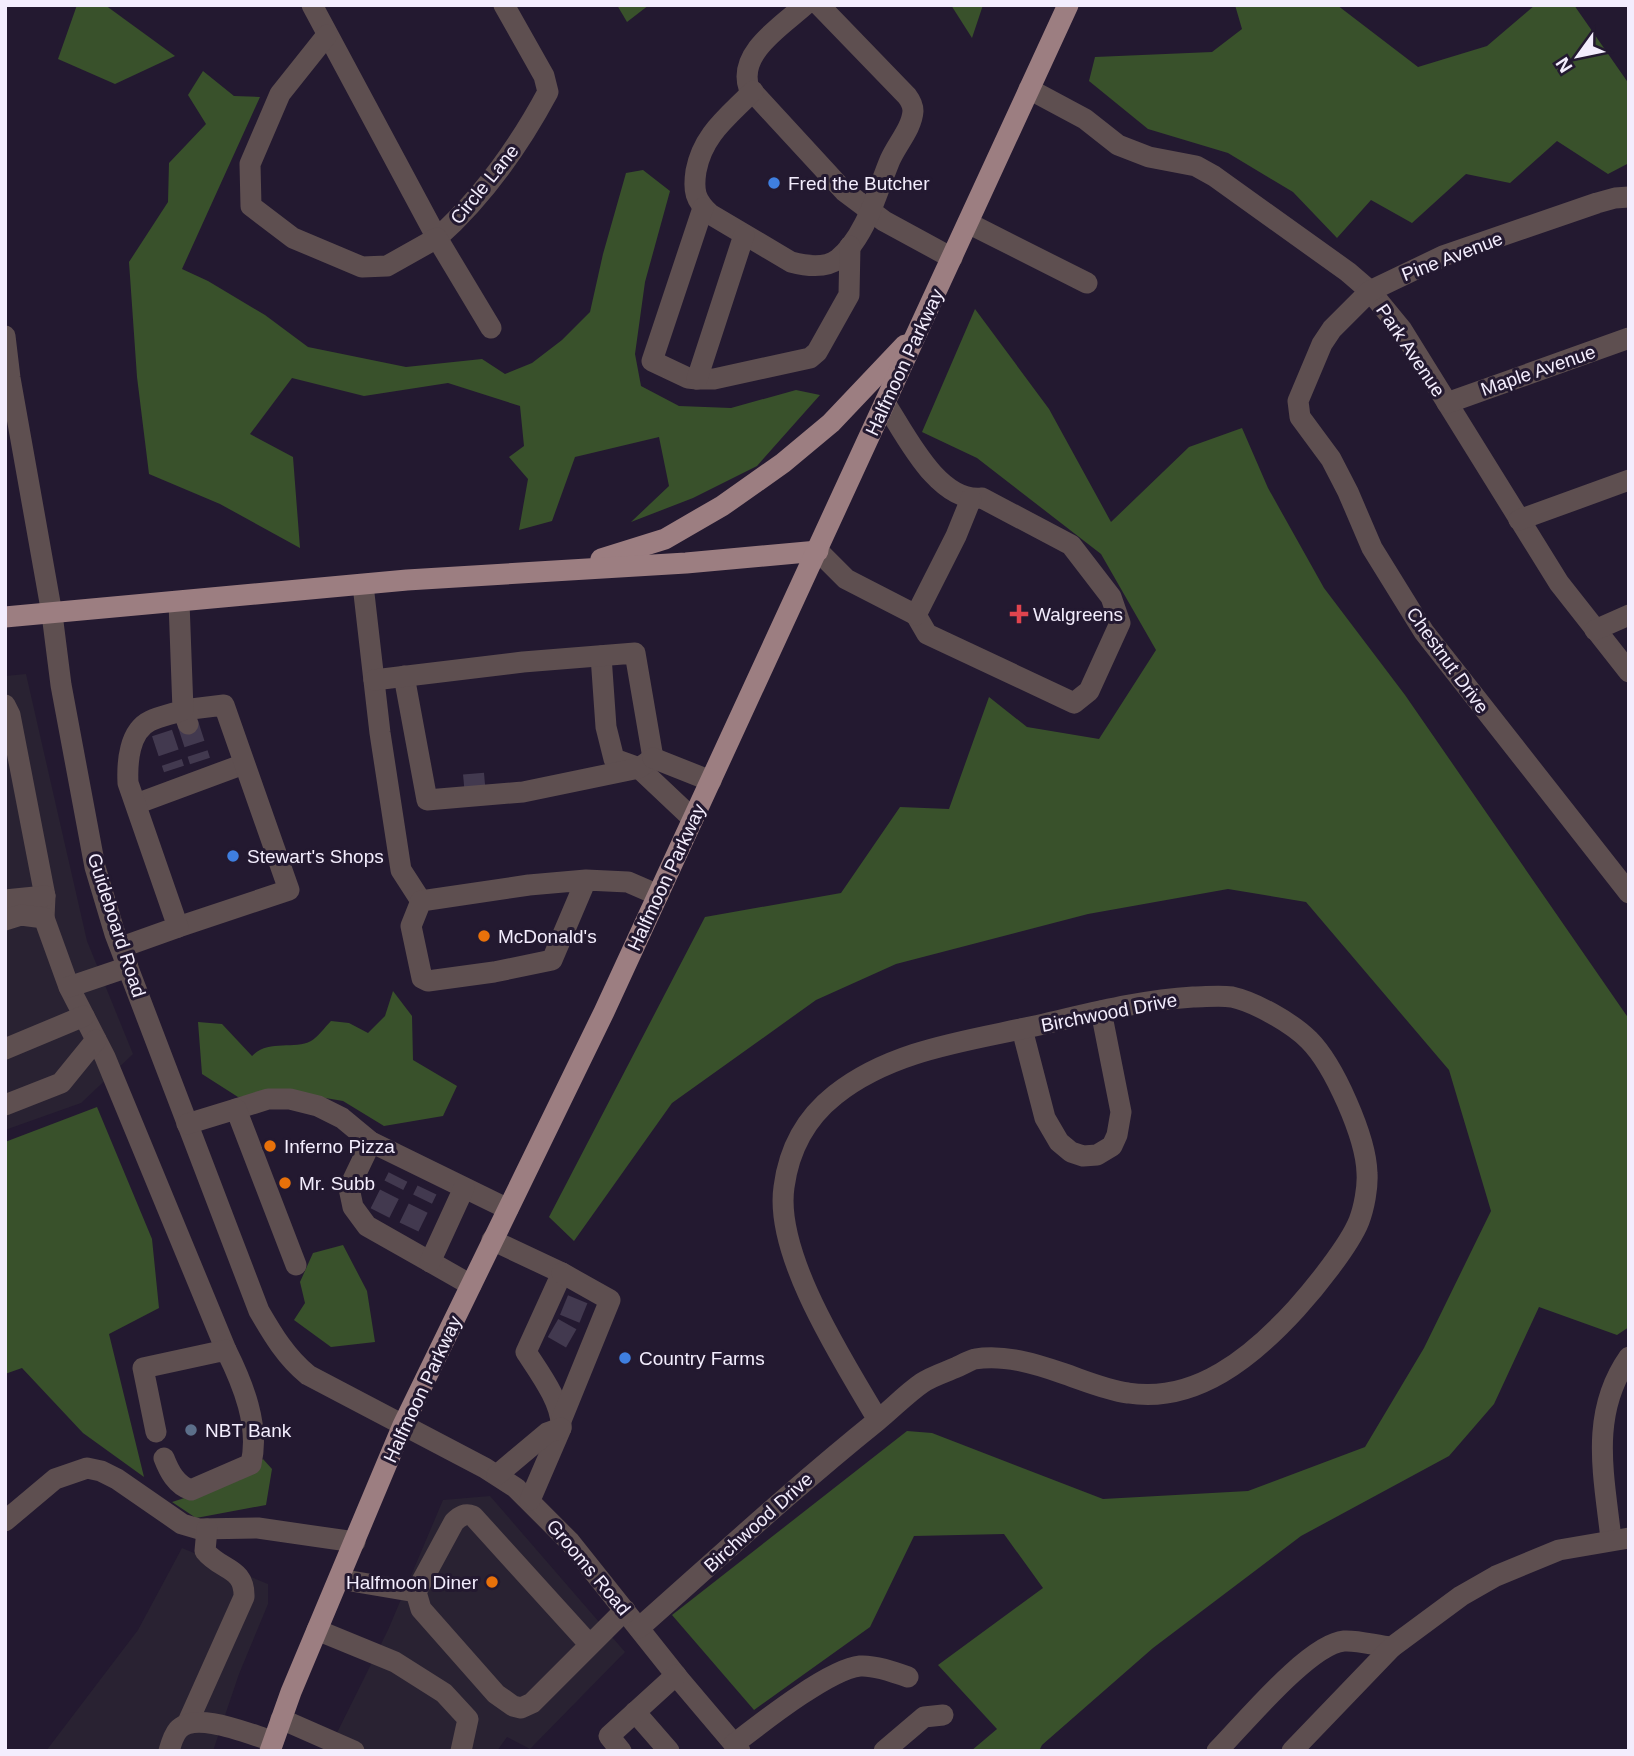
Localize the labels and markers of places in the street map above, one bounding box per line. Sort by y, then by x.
place label: Fred the Butcher [788,173,930,194]
marker: Fred the Butcher [766,175,782,191]
place label: Walgreens [1033,604,1123,625]
marker: Walgreens [1011,606,1027,622]
place label: Stewart's Shops [247,846,384,867]
marker: Stewart's Shops [225,848,241,864]
place label: McDonald's [498,926,597,947]
marker: McDonald's [476,928,492,944]
place label: Inferno Pizza [284,1136,395,1157]
marker: Inferno Pizza [262,1138,278,1154]
place label: Mr. Subb [299,1173,375,1194]
marker: Mr. Subb [277,1175,293,1191]
place label: Country Farms [639,1348,765,1369]
marker: Country Farms [617,1350,633,1366]
place label: NBT Bank [205,1420,292,1441]
marker: NBT Bank [183,1422,199,1438]
place label: Halfmoon Diner [346,1572,479,1593]
marker: Halfmoon Diner [484,1574,500,1590]

